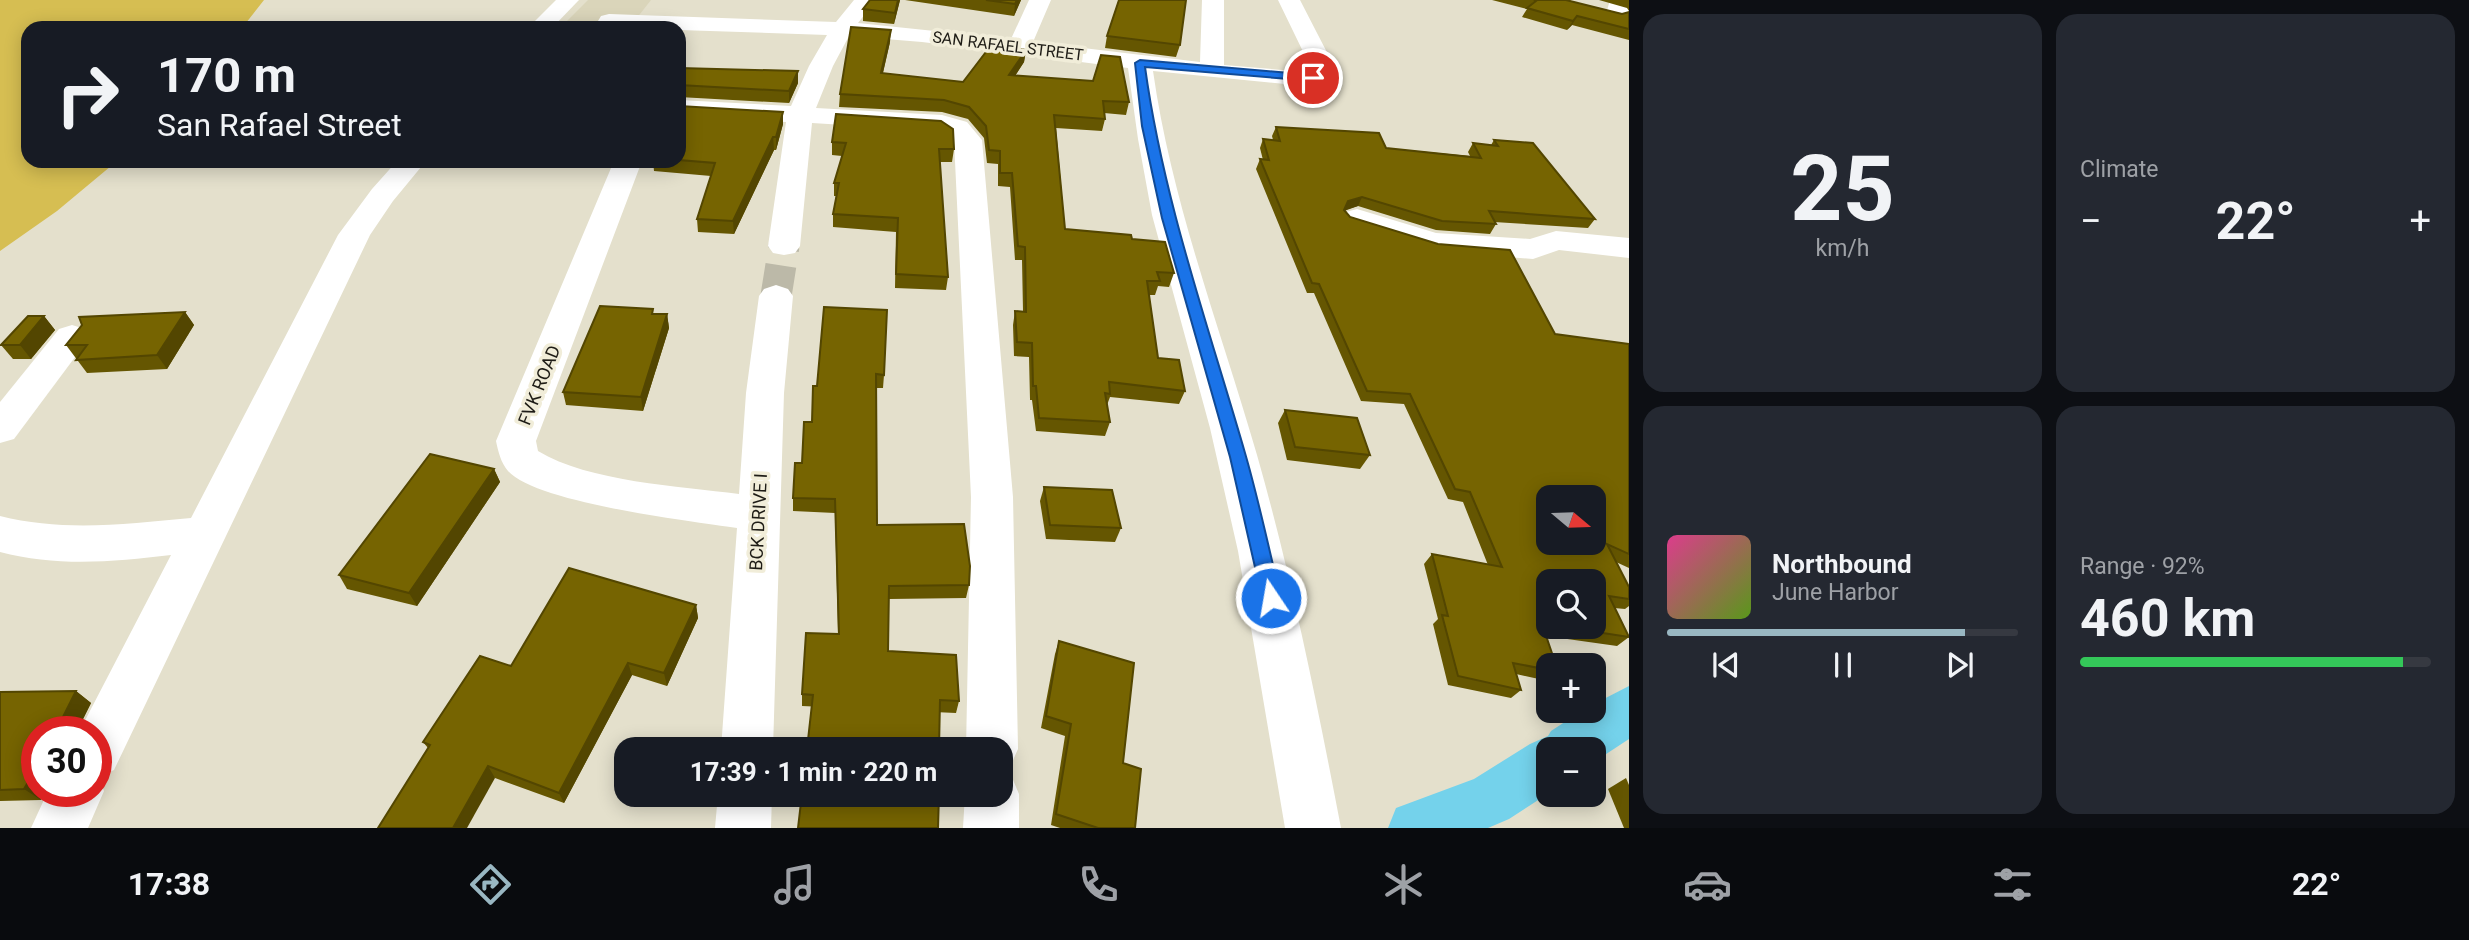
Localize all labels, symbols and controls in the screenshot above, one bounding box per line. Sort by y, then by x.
street label: SAN RAFAEL STREET [931,27,1085,65]
text: 170 m [157,47,296,104]
pin [1283,48,1343,108]
icon: right [42,49,133,140]
icon: arrive [1294,59,1332,97]
text: San Rafael Street [157,106,402,144]
text: 25 [1790,136,1895,242]
text: Climate [2080,156,2159,183]
text: 22° [2216,191,2296,252]
text: − [2080,199,2102,243]
text: + [2409,199,2431,243]
text: km/h [1816,235,1870,262]
street label: FVK ROAD [514,342,564,428]
street label: BCK DRIVE I [745,473,771,571]
north arrow [1536,485,1606,555]
map controls [1536,485,1606,807]
text: Northbound [1772,549,1912,579]
text: Range · 92% [2080,553,2205,580]
position arrow [1234,561,1308,635]
button: search [1536,569,1606,639]
text: June Harbor [1772,579,1899,606]
text: 460 km [2080,588,2255,649]
icon: previous [1707,646,1745,684]
icon: pause [1824,646,1862,684]
icon: next [1941,646,1979,684]
button: + [1536,653,1606,723]
speed limit sign: 30 [21,716,112,807]
button: − [1536,737,1606,807]
text: 17:39 · 1 min · 220 m [690,757,937,787]
icon: directions [466,860,515,909]
icon: music [770,860,819,909]
icon: phone [1074,860,1123,909]
icon: climate [1379,860,1428,909]
icon: car [1683,860,1732,909]
icon: filters [1988,860,2037,909]
text: 17:38 [128,865,210,903]
text: 22° [2292,865,2341,903]

